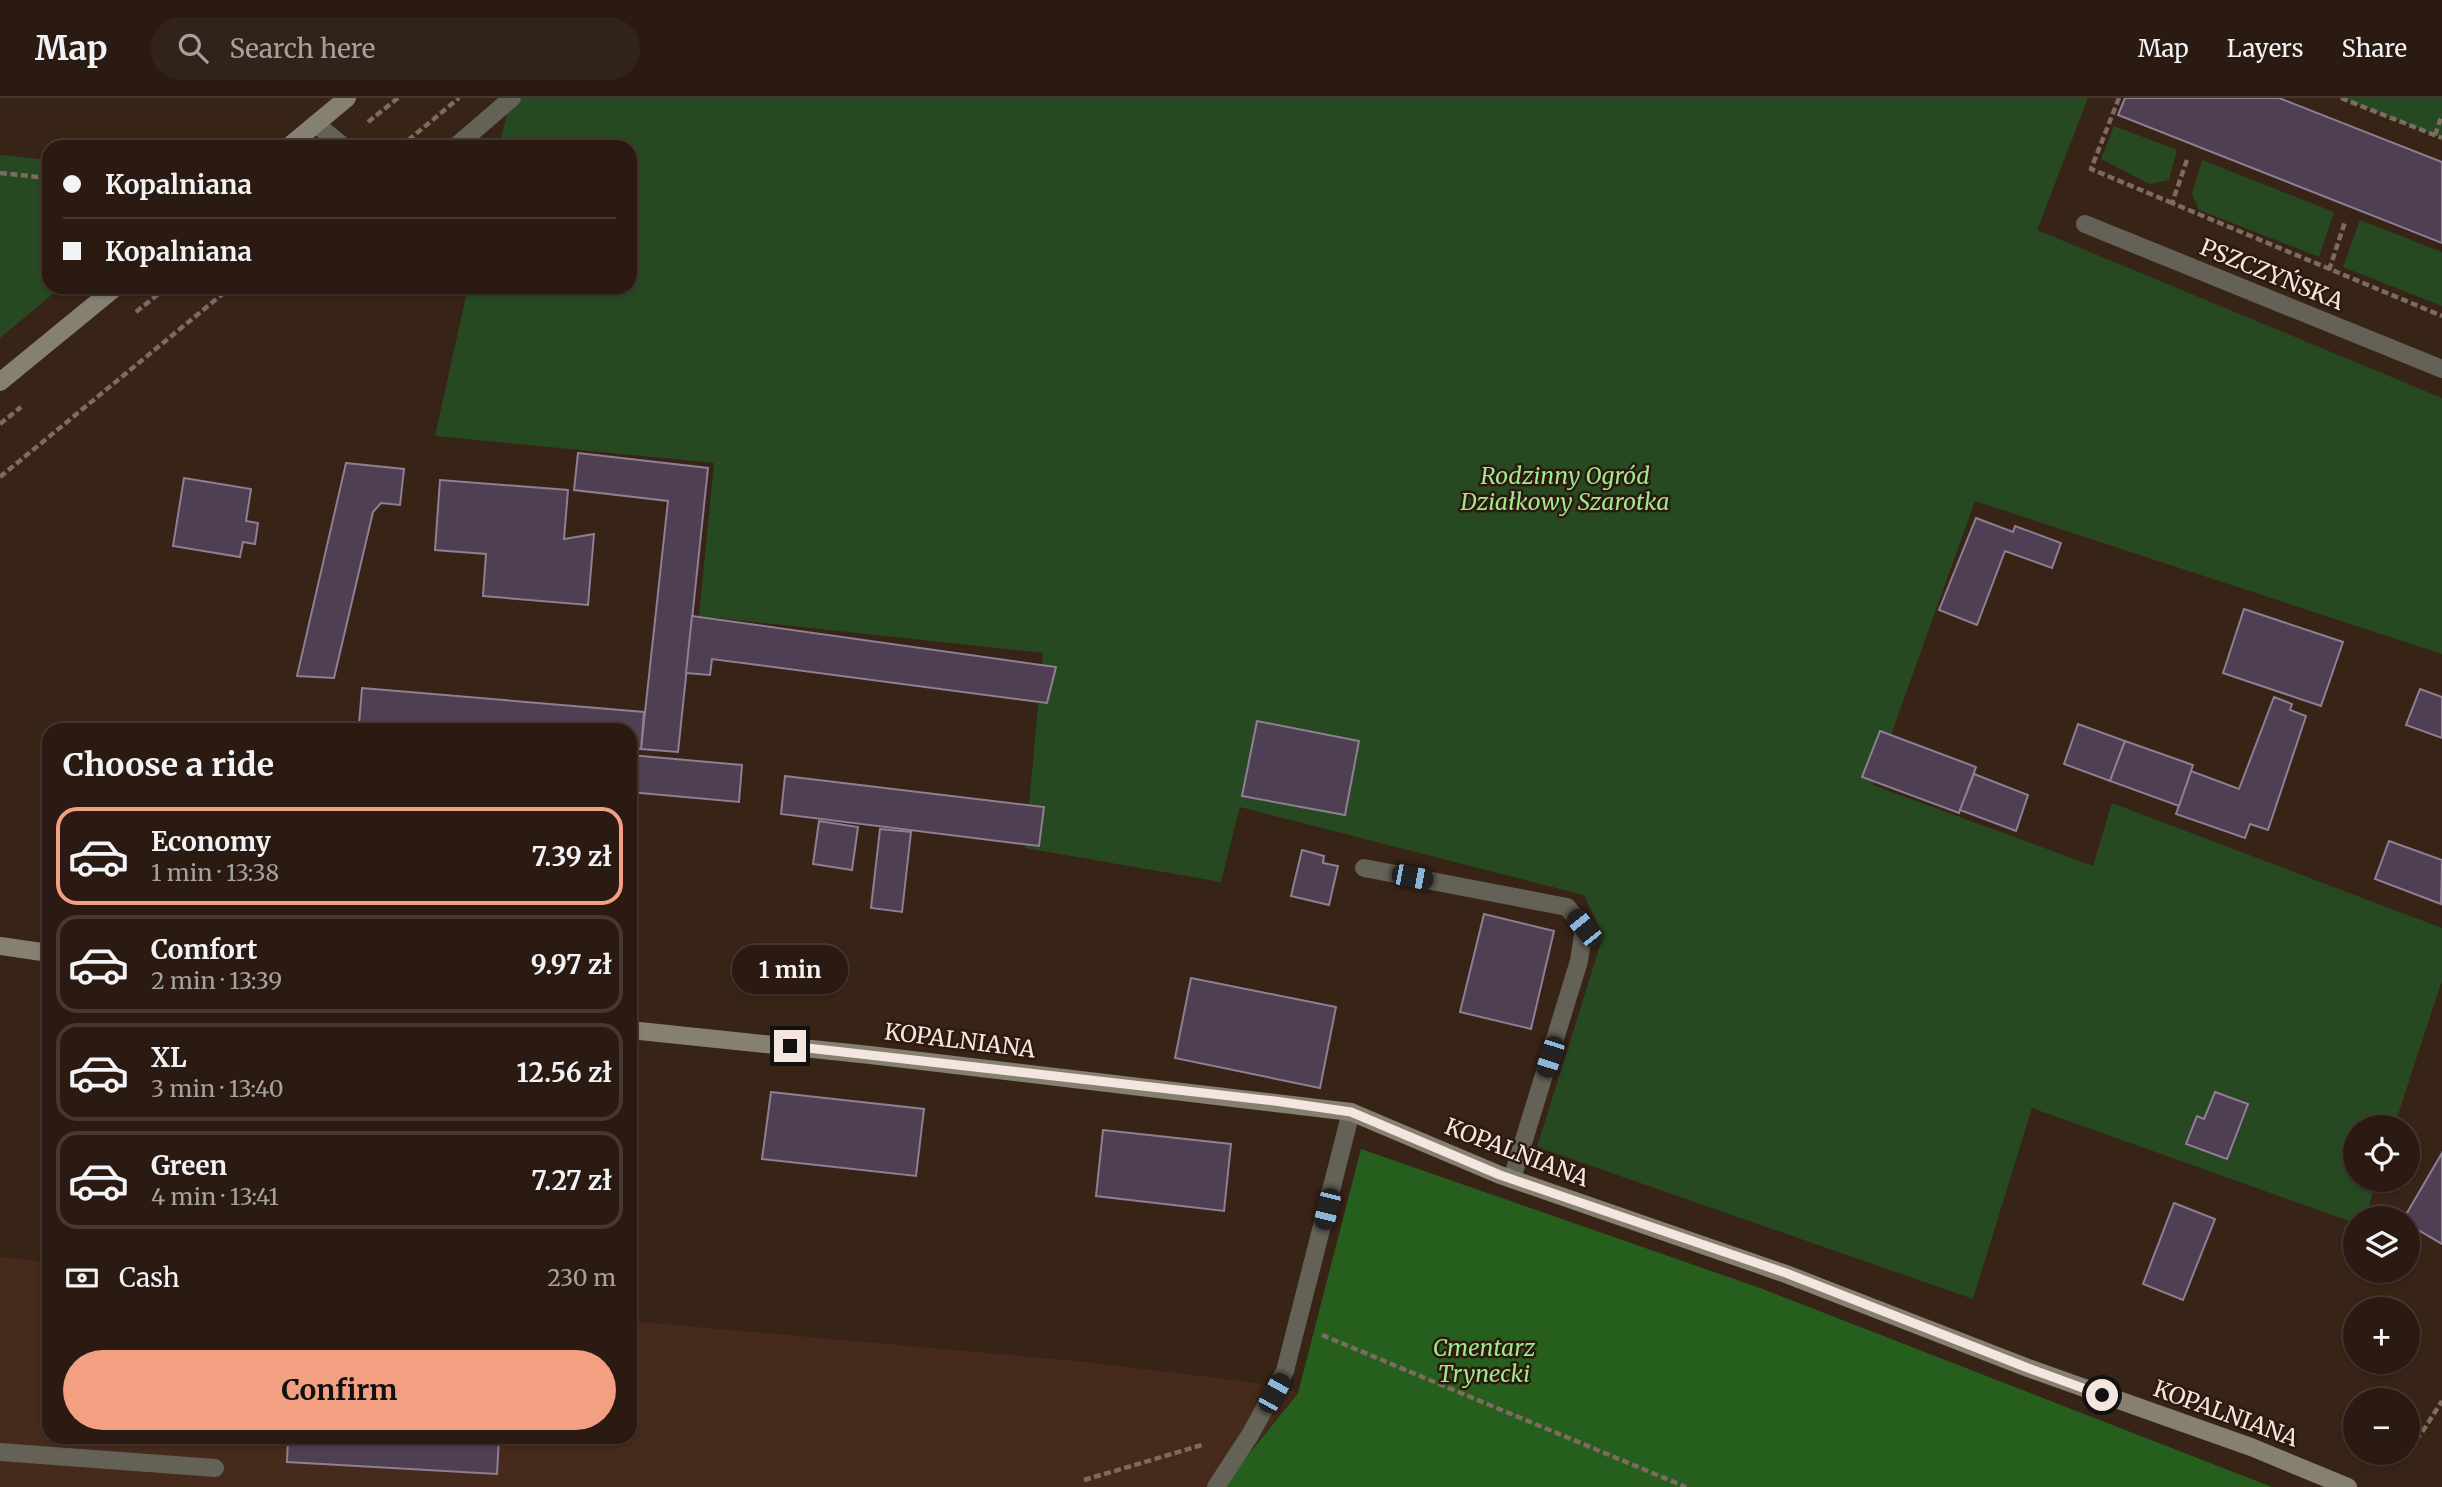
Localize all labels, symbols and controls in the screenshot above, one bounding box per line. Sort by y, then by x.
search box [150,17,640,80]
text: Map [35,28,108,69]
icon: search [174,29,212,67]
text: Search here [230,32,375,65]
text: Map [2138,33,2189,64]
text: Layers [2227,33,2303,64]
text: Share [2341,33,2407,64]
text: Kopalniana [105,168,252,201]
street label: PSZCZYŃSKA [2196,232,2349,316]
text: Kopalniana [105,235,252,268]
park label: Rodzinny Ogród Działkowy Szarotka [1459,461,1670,516]
text: Choose a ride [63,745,274,785]
icon: car [67,825,130,888]
text: Economy [151,825,271,858]
text: 7.39 zł [532,840,612,873]
text: 1 min · 13:38 [151,858,279,887]
car [1390,863,1435,891]
car [1563,905,1606,951]
icon: car [67,933,130,996]
text: Comfort [151,933,257,966]
callout: 1 min [732,944,848,993]
text: 9.97 zł [531,948,612,981]
text: 1 min [759,955,821,984]
text: 2 min · 13:39 [151,966,282,995]
street label: KOPALNIANA [883,1016,1038,1064]
route end [774,1030,806,1062]
car [1534,1034,1567,1080]
icon: car [67,1041,130,1104]
text: XL [151,1041,187,1074]
text: 12.56 zł [517,1056,612,1089]
text: 3 min · 13:40 [151,1074,284,1103]
street label: KOPALNIANA [1441,1111,1594,1193]
map controls [2343,1115,2420,1465]
button: locate [2343,1115,2420,1192]
icon: car [67,1149,130,1212]
text: Green [151,1149,227,1182]
text: 7.27 zł [531,1164,612,1197]
text: 4 min · 13:41 [151,1182,279,1211]
car [1312,1186,1343,1232]
button: layers [2343,1206,2420,1283]
icon: cash [63,1259,101,1297]
text: Cash [119,1261,180,1294]
text: 230 m [547,1263,616,1292]
button: + [2343,1297,2420,1374]
park label: Cmentarz Trynecki [1433,1333,1536,1388]
button: Confirm [63,1350,616,1430]
car [1255,1370,1294,1416]
street label: KOPALNIANA [2150,1373,2303,1453]
route start [2086,1379,2118,1411]
button: − [2343,1388,2420,1465]

